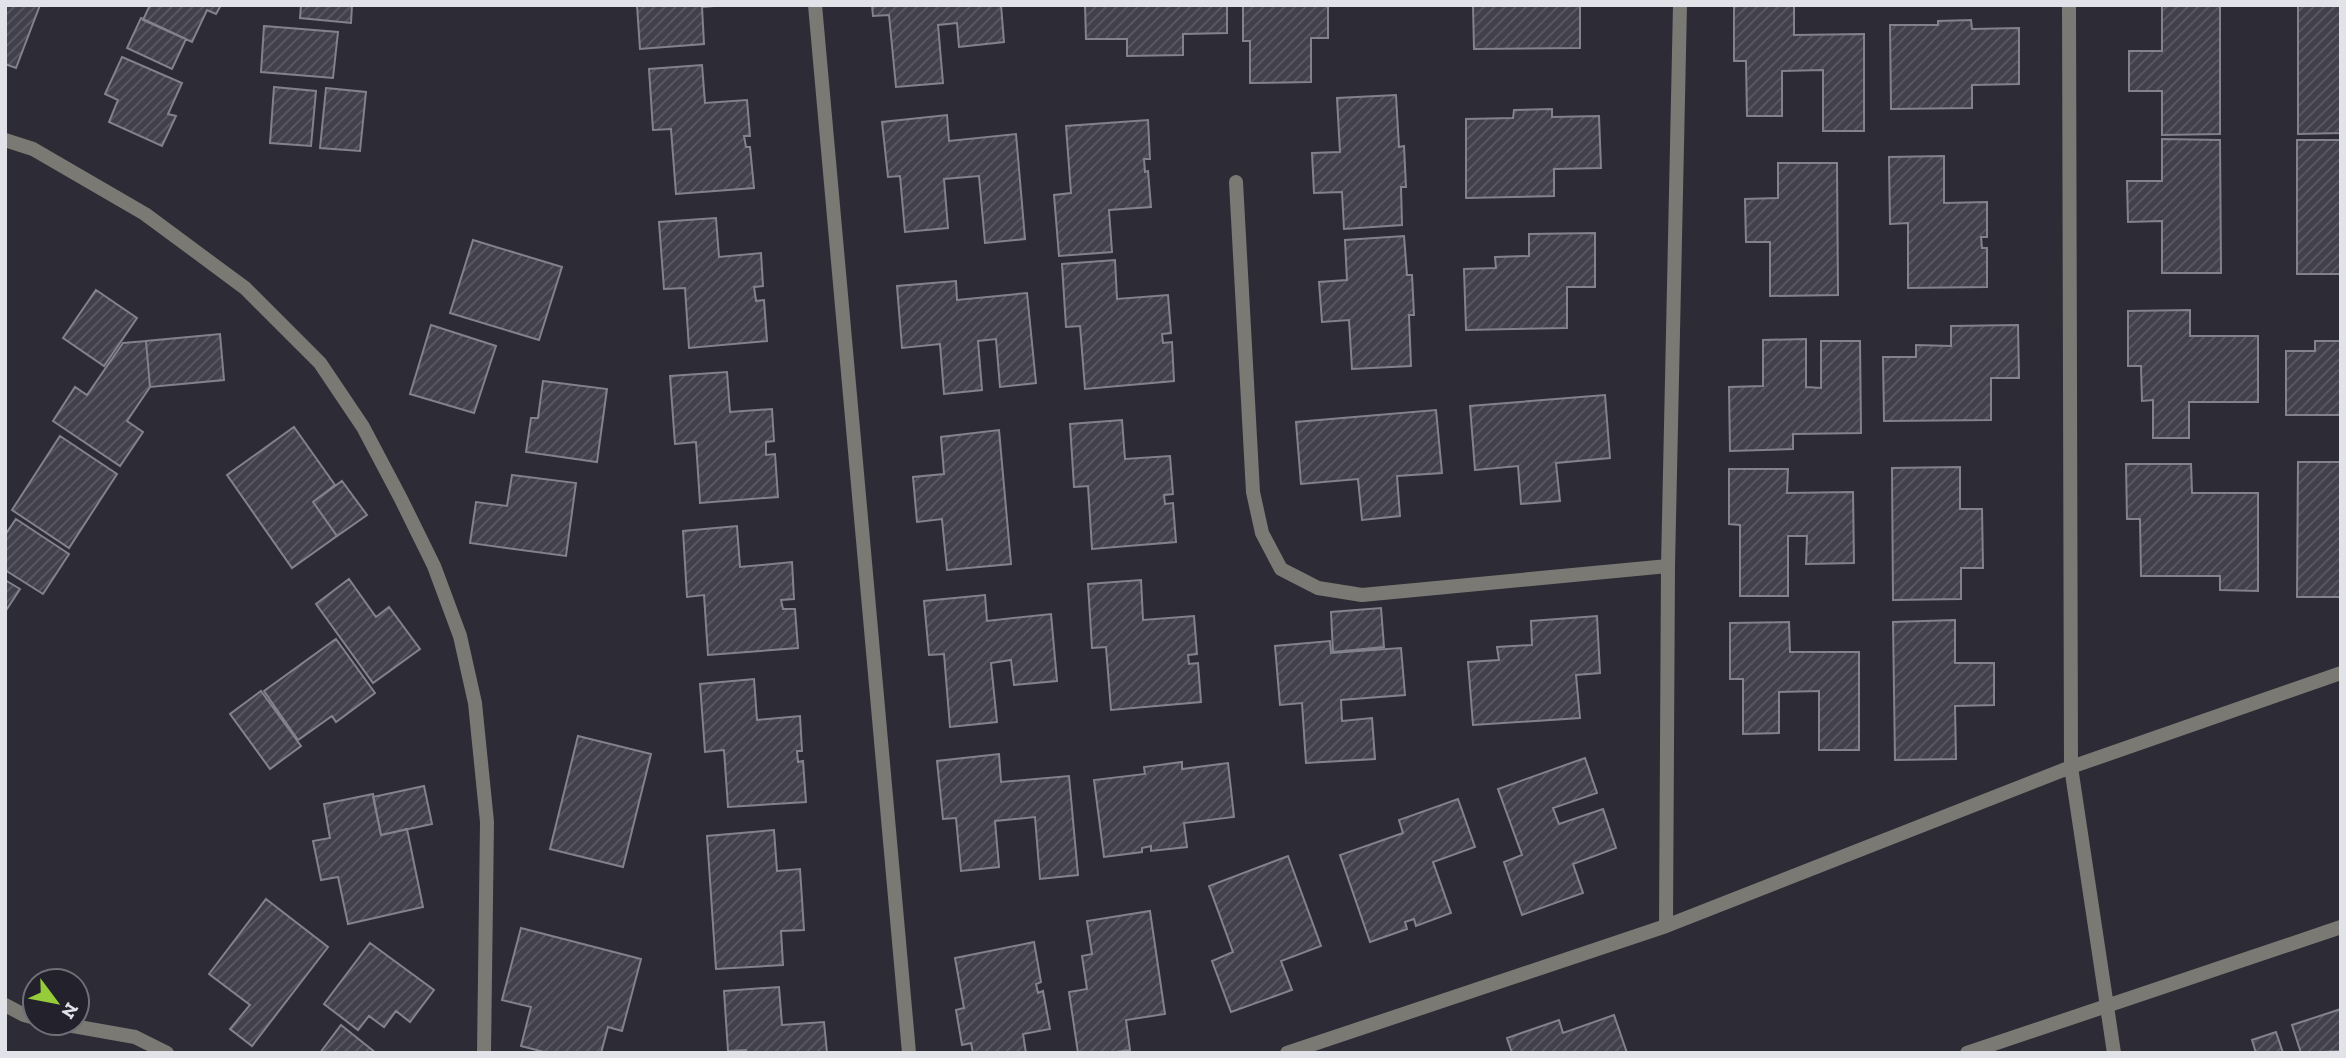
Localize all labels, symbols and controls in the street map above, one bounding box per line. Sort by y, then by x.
north arrow [21,967,91,1037]
text: N [56,999,84,1023]

